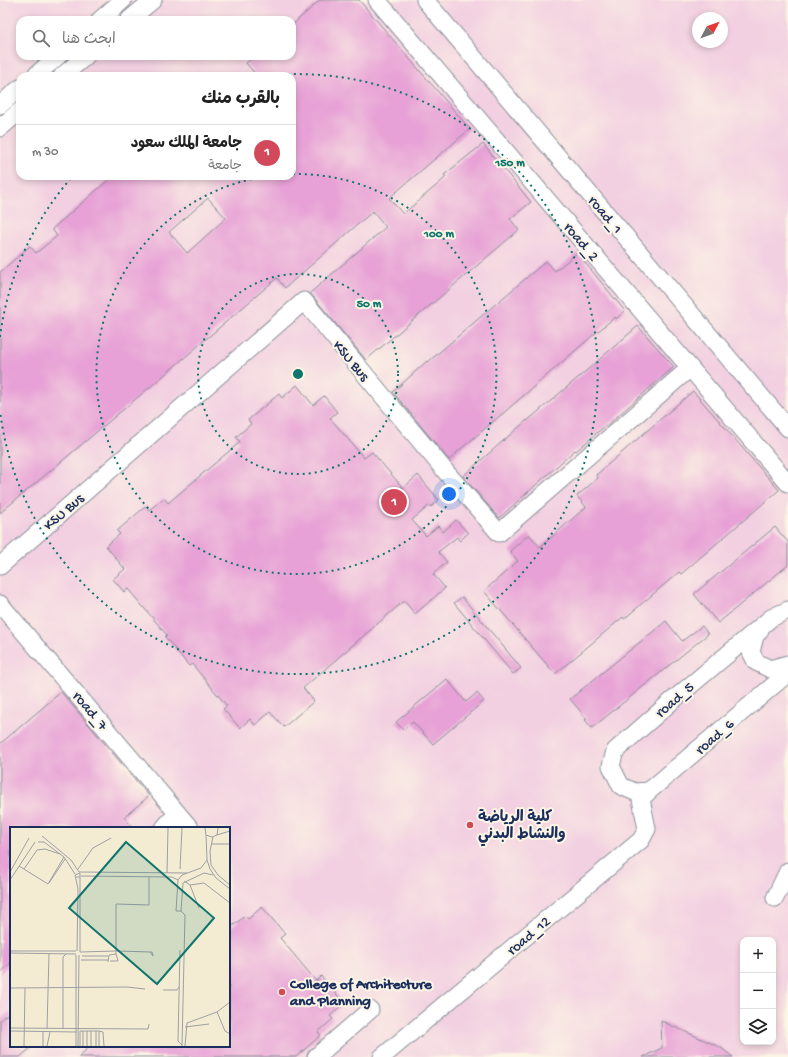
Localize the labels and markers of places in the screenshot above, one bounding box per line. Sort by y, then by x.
centre of rings [291,367,305,381]
pin: 1 [381,487,407,517]
place label: كلية الرياضة والنشاط البدني [478,808,566,847]
marker: كلية الرياضة والنشاط البدني [465,820,475,830]
place label: College of Architecture and Planning [289,976,433,1011]
marker: College of Architecture and Planning [277,987,287,997]

